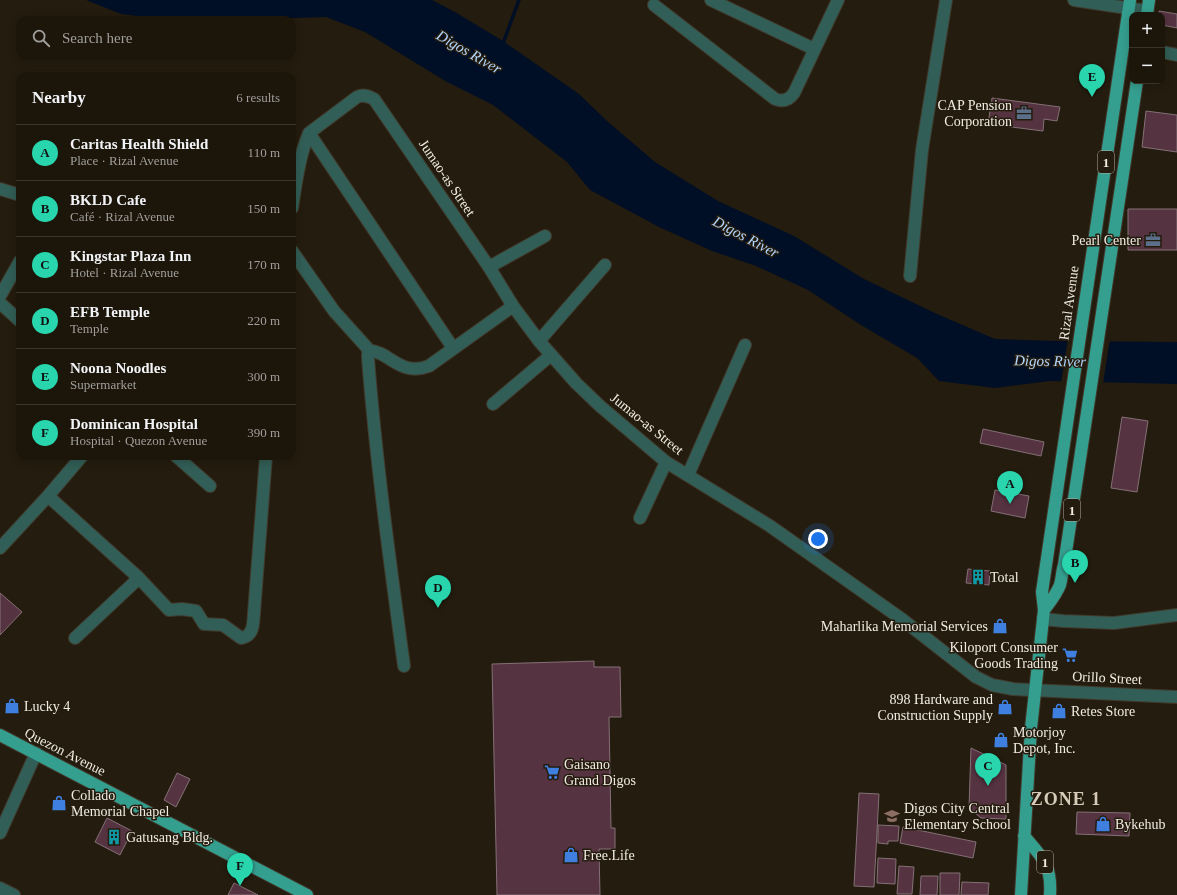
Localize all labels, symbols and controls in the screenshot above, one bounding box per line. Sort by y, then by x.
map controls [1129,12,1165,84]
button: + [1129,12,1165,48]
search box [16,16,296,60]
icon: search [30,27,52,49]
water label: Digos River [433,27,504,77]
text: Search here [62,30,132,46]
button: − [1129,48,1165,84]
pin: E [1079,64,1105,97]
text: Nearby [32,88,86,107]
text: 6 results [236,90,280,105]
place label: CAP Pension Corporation [937,98,1012,129]
office icon: CAP Pension Corporation [1015,104,1033,122]
text: Caritas Health Shield [70,136,208,152]
street label: Jumao-as Street [416,137,478,219]
text: A [40,145,50,160]
text: 110 m [248,145,280,160]
road number: 1 [1098,151,1114,173]
text: Place · Rizal Avenue [70,153,178,168]
text: BKLD Cafe [70,192,146,208]
text: B [41,201,49,216]
text: 150 m [247,201,280,216]
text: Café · Rizal Avenue [70,209,175,224]
water label: Digos River [710,213,782,261]
office icon: Pearl Center [1144,231,1162,249]
place label: Pearl Center [1071,233,1141,248]
text: Kingstar Plaza Inn [70,248,191,264]
text: C [40,257,50,272]
text: 170 m [247,257,280,272]
text: Hotel · Rizal Avenue [70,265,179,280]
street label: Rizal Avenue [1056,265,1082,341]
text: EFB Temple [70,304,150,320]
text: D [40,313,50,328]
text: 220 m [247,313,280,328]
text: Temple [70,321,109,336]
water label: Digos River [1013,352,1086,370]
text: Noona Noodles [70,360,166,376]
text: E [41,369,49,384]
text: 300 m [247,369,280,384]
text: Supermarket [70,377,136,392]
street label: Jumao-as Street [608,390,686,458]
text: Dominican Hospital [70,416,198,432]
text: F [41,425,49,440]
text: 390 m [247,425,280,440]
text: Hospital · Quezon Avenue [70,433,207,448]
pin: A [997,471,1023,504]
road number: 1 [1064,499,1080,521]
your location [808,529,828,549]
pin: B [1062,550,1088,583]
building icon: Total [969,568,987,586]
place label: Total [990,570,1019,585]
pin: D [425,575,451,608]
shop icon: Maharlika Memorial Services [991,617,1009,635]
place label: Maharlika Memorial Services [821,619,988,634]
place label: Kiloport Consumer Goods Trading [950,640,1058,671]
supermarket icon: Kiloport Consumer Goods Trading [1061,646,1079,664]
street label: Orillo Street [1072,669,1142,687]
place label: 898 Hardware and Construction Supply [877,692,993,723]
shop icon: Lucky 4 [3,697,21,715]
shop icon: 898 Hardware and Construction Supply [996,698,1014,716]
place label: Lucky 4 [24,699,70,714]
shop icon: Retes Store [1050,702,1068,720]
place label: Retes Store [1071,704,1135,719]
street label: Quezon Avenue [22,725,108,779]
place label: Motorjoy Depot, Inc. [1013,725,1076,756]
shop icon: Motorjoy Depot, Inc. [992,731,1010,749]
pin: C [975,753,1001,786]
place label: Gaisano Grand Digos [564,757,636,788]
supermarket icon: Gaisano Grand Digos [543,763,561,781]
place label: Collado Memorial Chapel [71,788,169,819]
district label: ZONE 1 [1031,789,1101,809]
shop icon: Collado Memorial Chapel [50,794,68,812]
place label: Digos City Central Elementary School [904,801,1011,832]
school or university icon: Digos City Central Elementary School [883,807,901,825]
shop icon: Bykehub [1094,815,1112,833]
place label: Bykehub [1115,817,1166,832]
building icon: Gatusang Bldg. [105,828,123,846]
place label: Gatusang Bldg. [126,830,213,845]
shop icon: Free.Life [562,846,580,864]
place label: Free.Life [583,848,635,863]
road number: 1 [1037,851,1053,873]
pin: F [227,853,253,886]

